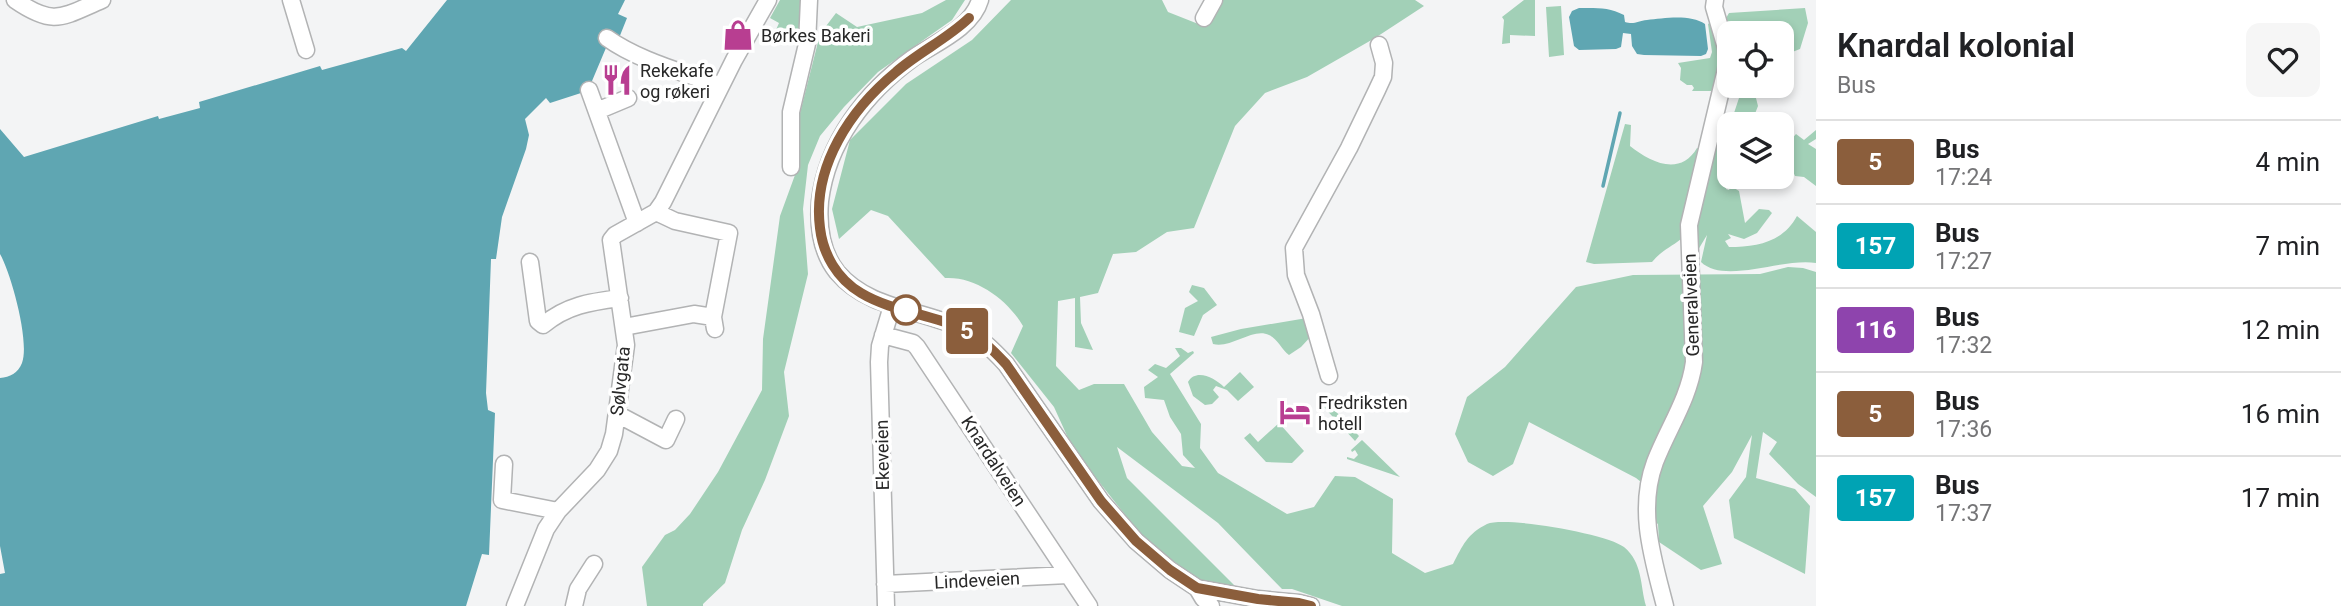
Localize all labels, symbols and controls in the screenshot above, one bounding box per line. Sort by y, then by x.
shop icon: Børkes Bakeri [721,18,755,52]
map controls [1717,21,1794,189]
button: locate [1717,21,1794,98]
button: heart [2246,23,2320,97]
place label: Børkes Bakeri [761,25,871,46]
text: Knardal kolonial [1837,26,2075,65]
place label: Rekekafe og røkeri [640,60,714,102]
restaurant icon: Rekekafe og røkeri [600,63,634,97]
text: Bus [1837,72,1876,99]
button: layers [1717,112,1794,189]
text: Bus [1935,134,1980,164]
text: 4 min [2255,147,2320,177]
text: 5 [1869,148,1882,176]
text: 17:24 [1935,164,1992,191]
text: Bus [1935,218,1980,248]
text: 7 min [2255,231,2320,261]
text: 157 [1855,232,1896,260]
text: 17:27 [1935,248,1992,275]
street label: Generalveien [1679,253,1703,357]
unlabelled marker [891,295,921,325]
text: Bus [1935,302,1980,332]
line badge: 5 [944,308,990,354]
text: 12 min [2241,315,2320,345]
text: 116 [1855,316,1896,344]
text: 5 [960,317,974,345]
text: 17:32 [1935,332,1992,359]
street label: Sølvgata [606,345,634,417]
text: Bus [1935,386,1980,416]
place label: Fredriksten hotell [1318,392,1408,434]
hotel icon: Fredriksten hotell [1278,395,1312,429]
text: 16 min [2241,399,2320,429]
text: 5 [1869,400,1882,428]
street label: Knardalveien [957,412,1031,510]
text: 17:36 [1935,416,1992,443]
street label: Ekeveien [871,420,893,490]
text: Bus [1935,470,1980,500]
text: 17 min [2241,483,2320,513]
text: 157 [1855,484,1896,512]
text: 17:37 [1935,500,1992,527]
street label: Lindeveien [934,567,1020,593]

